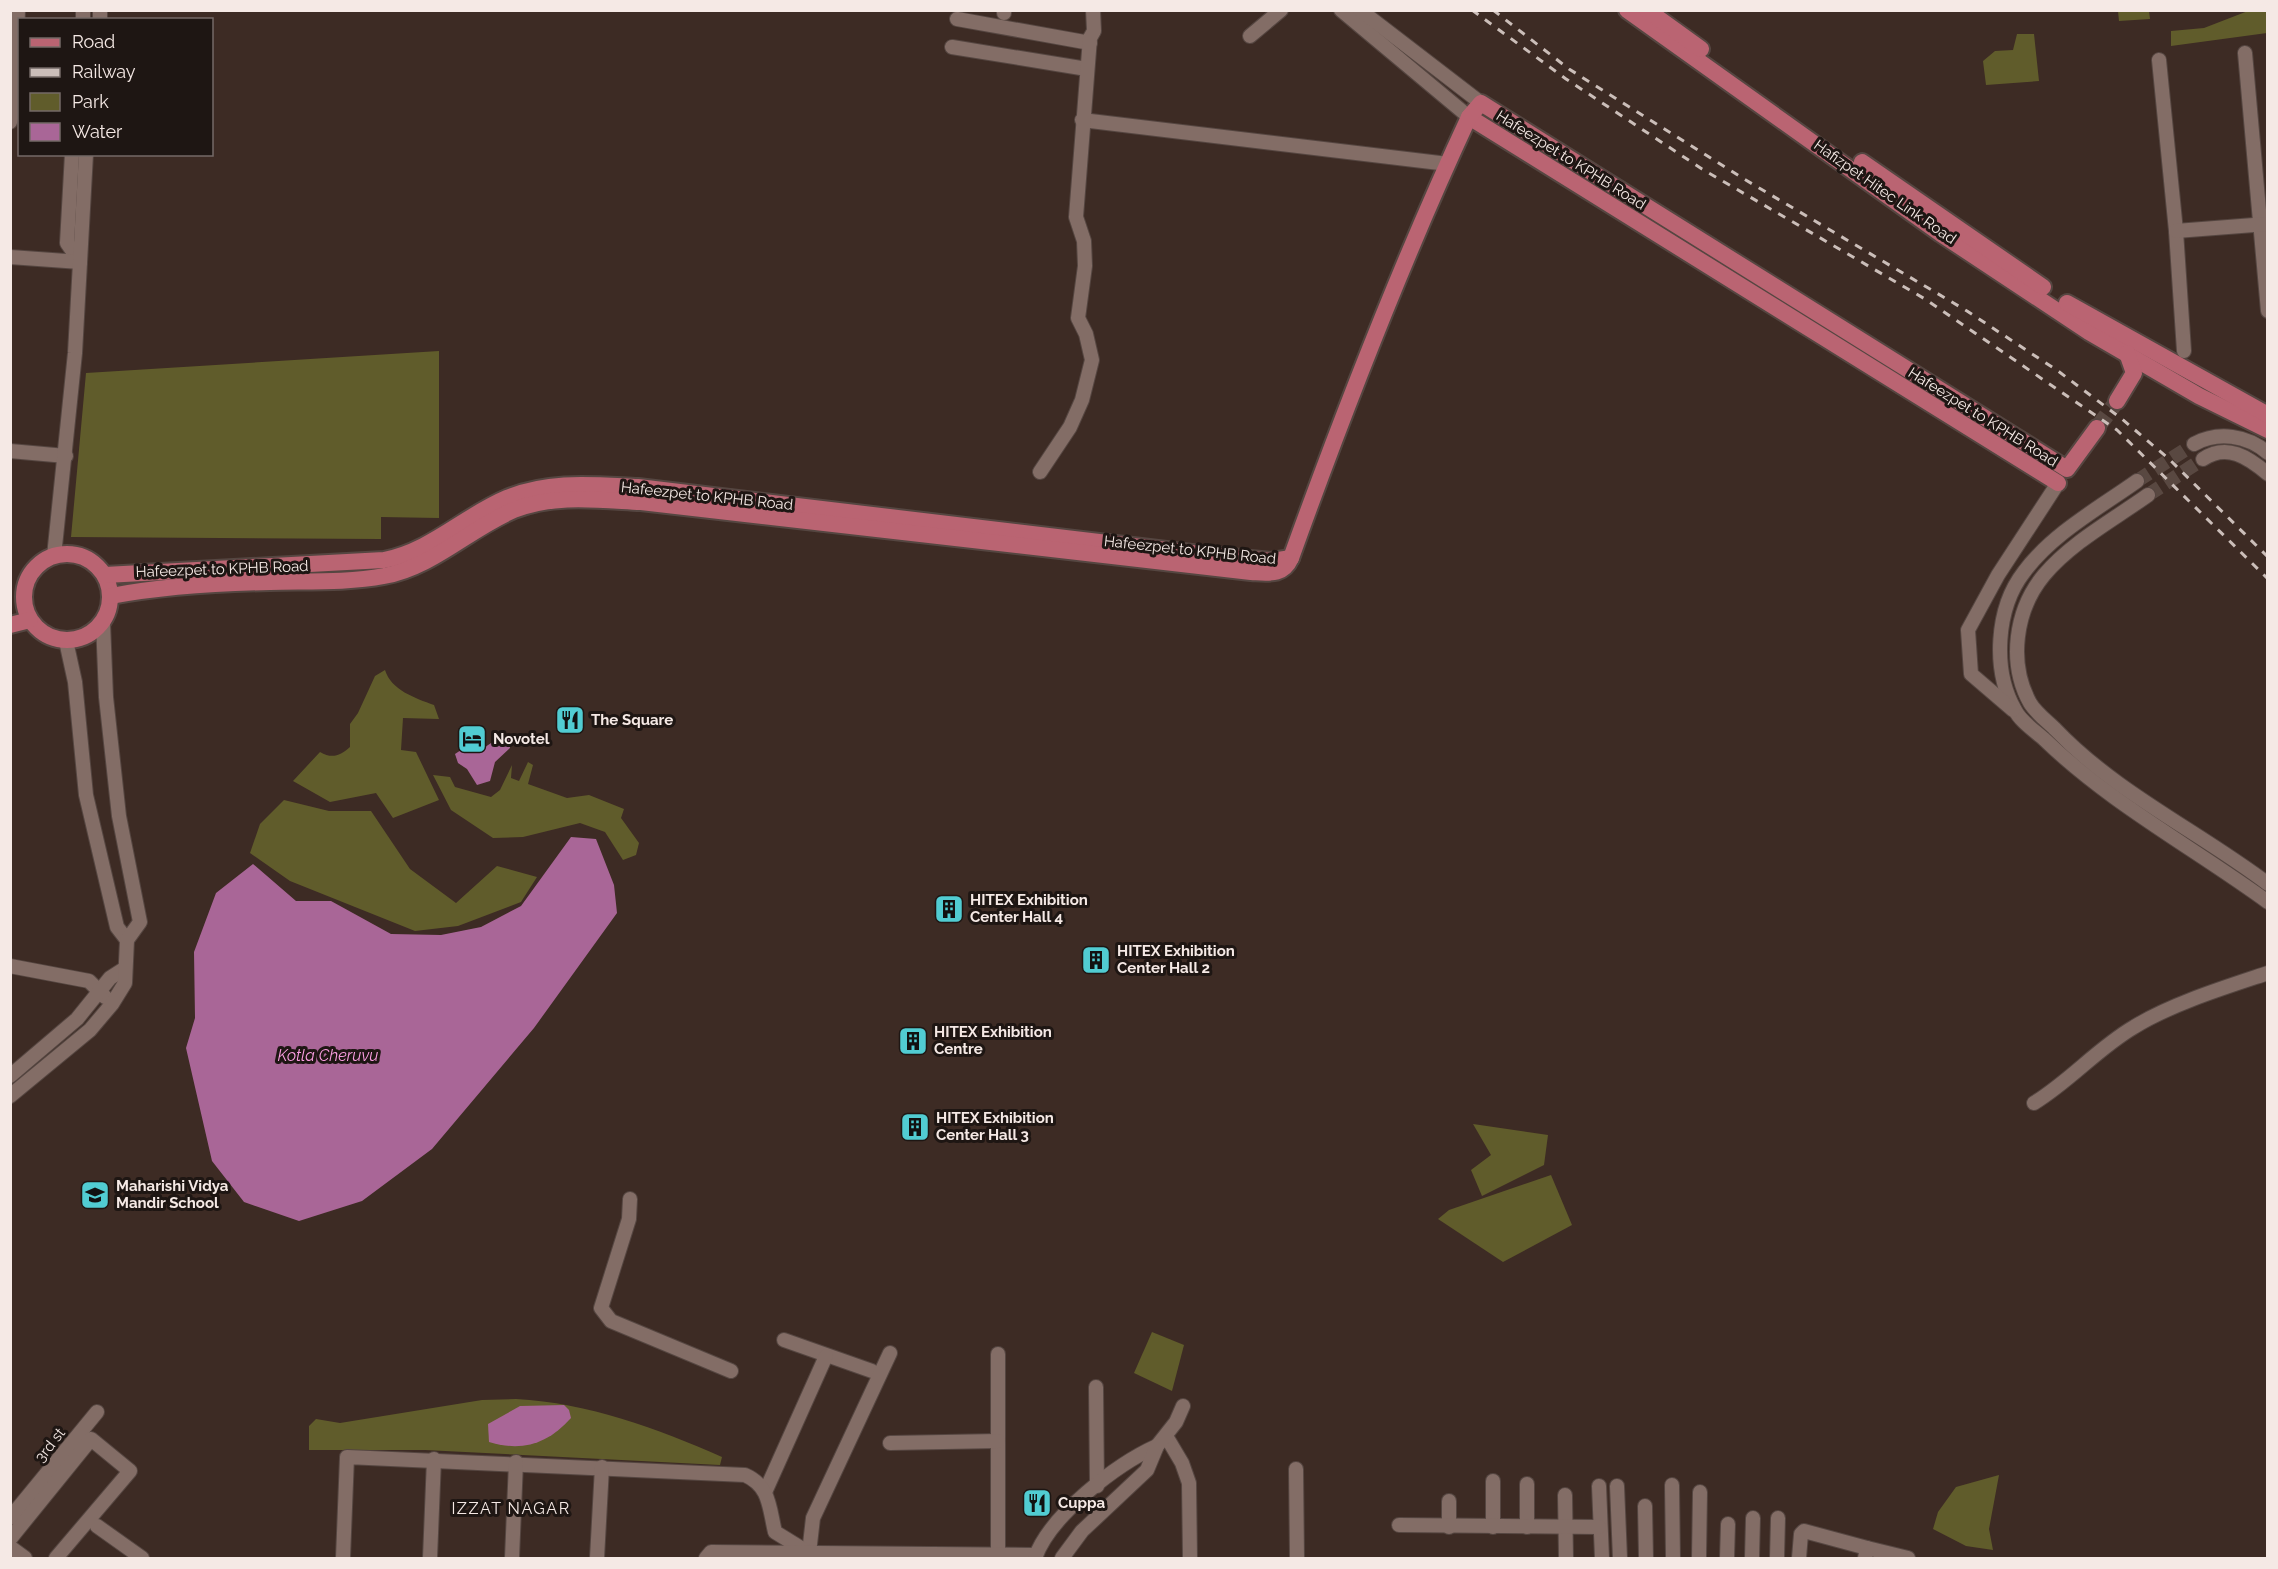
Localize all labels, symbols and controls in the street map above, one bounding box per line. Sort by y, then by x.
legend [18,18,213,156]
text: Road [72,31,115,52]
text: Railway [72,61,136,82]
text: Park [72,91,109,112]
street label: Hafeezpet to KPHB Road [1493,107,1649,213]
text: Water [72,121,123,142]
street label: Hafizpet Hitec Link Road [1810,136,1960,248]
street label: Hafeezpet to KPHB Road [1905,364,2061,470]
street label: Hafeezpet to KPHB Road [620,478,794,514]
street label: Hafeezpet to KPHB Road [1103,532,1277,568]
street label: Hafeezpet to KPHB Road [135,557,309,581]
restaurant icon: The Square [554,704,586,736]
place label: The Square [591,711,673,729]
hotel icon: Novotel [456,723,488,755]
place label: Novotel [493,730,550,748]
place label: HITEX Exhibition Center Hall 4 [970,891,1088,926]
building icon: HITEX Exhibition Center Hall 4 [933,893,965,925]
place label: HITEX Exhibition Center Hall 2 [1117,942,1235,977]
building icon: HITEX Exhibition Center Hall 2 [1080,944,1112,976]
place label: HITEX Exhibition Centre [934,1023,1052,1058]
building icon: HITEX Exhibition Centre [897,1025,929,1057]
water label: Kotla Cheruvu [278,1046,378,1065]
place label: HITEX Exhibition Center Hall 3 [936,1109,1054,1144]
building icon: HITEX Exhibition Center Hall 3 [899,1111,931,1143]
place label: Maharishi Vidya Mandir School [116,1177,229,1212]
school or university icon: Maharishi Vidya Mandir School [79,1179,111,1211]
street label: 3rd st [31,1424,69,1466]
restaurant icon: Cuppa [1021,1487,1053,1519]
place label: Cuppa [1058,1494,1106,1512]
district label: IZZAT NAGAR [451,1499,571,1518]

